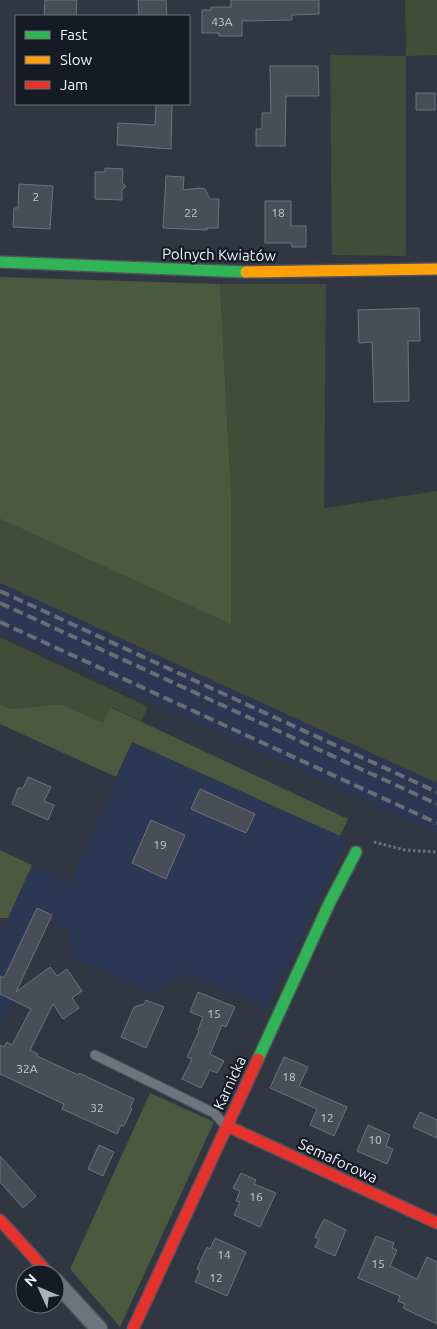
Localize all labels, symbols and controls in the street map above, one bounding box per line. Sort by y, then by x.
legend [15,15,190,105]
house number: 43A [211,15,233,28]
text: Fast [60,26,88,43]
text: Slow [60,51,93,68]
text: Jam [60,76,88,93]
house number: 2 [33,190,39,203]
house number: 22 [184,206,198,219]
house number: 18 [271,206,285,219]
street label: Polnych Kwiatów [162,245,276,264]
house number: 19 [153,838,167,851]
house number: 15 [207,1007,221,1020]
street label: Karnicka [210,1053,249,1112]
house number: 32A [16,1062,38,1075]
house number: 18 [282,1070,296,1083]
house number: 32 [90,1101,104,1114]
house number: 12 [320,1111,334,1124]
house number: 10 [368,1133,382,1146]
street label: Semaforowa [296,1135,380,1186]
house number: 16 [249,1190,263,1203]
house number: 14 [217,1248,231,1261]
house number: 15 [371,1257,385,1270]
north arrow [15,1264,65,1314]
text: N [21,1271,40,1289]
house number: 12 [209,1271,223,1284]

